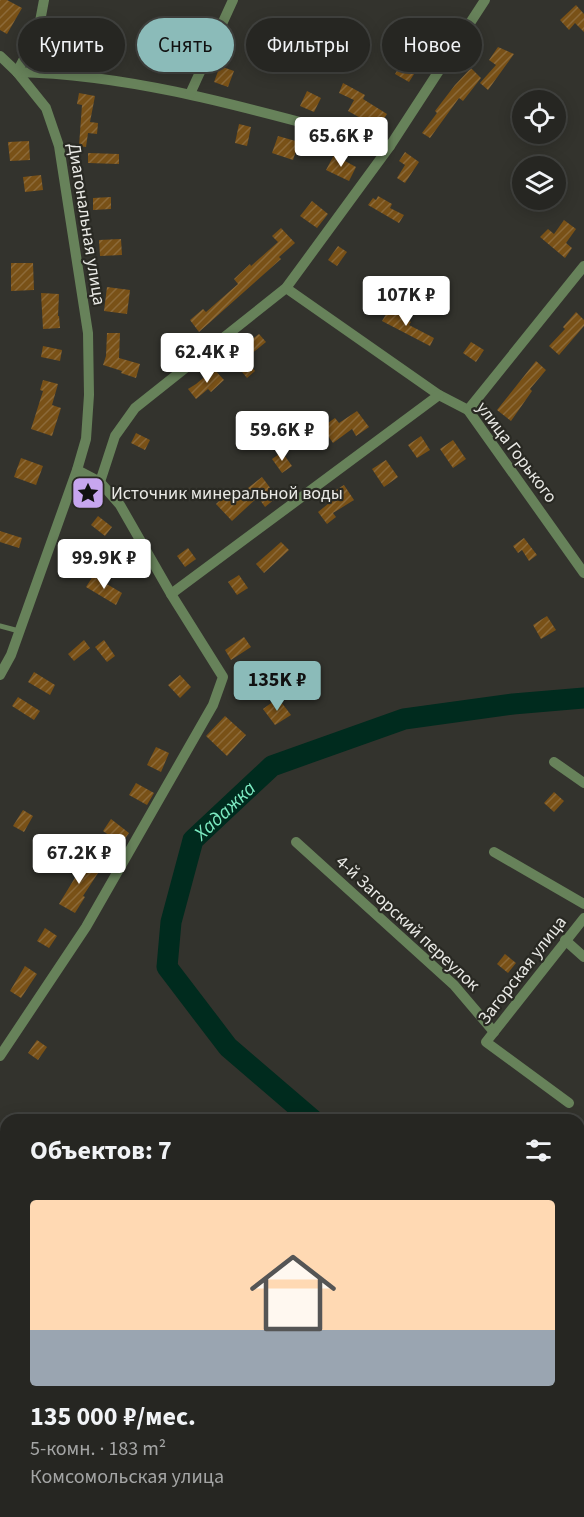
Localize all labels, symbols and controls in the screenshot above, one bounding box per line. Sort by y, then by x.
chip: Купить [18,18,125,72]
chip: Снять [137,18,234,72]
chip: Фильтры [246,18,370,72]
chip: Новое [382,18,482,72]
map controls [512,90,566,210]
button: locate [512,90,566,144]
pin: 65.6K ₽ [286,117,396,168]
text: 65.6K ₽ [309,122,373,150]
street label: Диагональная улица [61,141,112,307]
button: layers [512,156,566,210]
pin: 107K ₽ [357,276,455,327]
text: 107K ₽ [377,281,435,309]
pin: 62.4K ₽ [152,333,262,384]
text: 62.4K ₽ [175,338,239,366]
street label: улица Горького [470,396,563,508]
pin: 59.6K ₽ [227,411,337,462]
text: 59.6K ₽ [250,416,314,444]
place icon: Источник минеральной воды [70,475,106,511]
place label: Источник минеральной воды [111,481,343,506]
pin: 99.9K ₽ [49,539,159,590]
text: 99.9K ₽ [72,544,136,572]
pin: 135K ₽ [228,661,326,712]
text: 135K ₽ [248,666,306,694]
water label: Хадажка [187,775,263,848]
pin: 67.2K ₽ [24,834,134,885]
text: 67.2K ₽ [47,839,111,867]
street label: 4-й Загорский переулок [330,850,485,997]
street label: Загорская улица [472,911,573,1030]
text: Объектов: 7 [30,1132,172,1169]
icon: filters [522,1134,555,1167]
icon: home [239,1239,347,1347]
text: 135 000 ₽/мес. [30,1398,196,1435]
text: 5-комн. · 183 m² [30,1435,166,1463]
text: Комсомольская улица [30,1463,224,1491]

